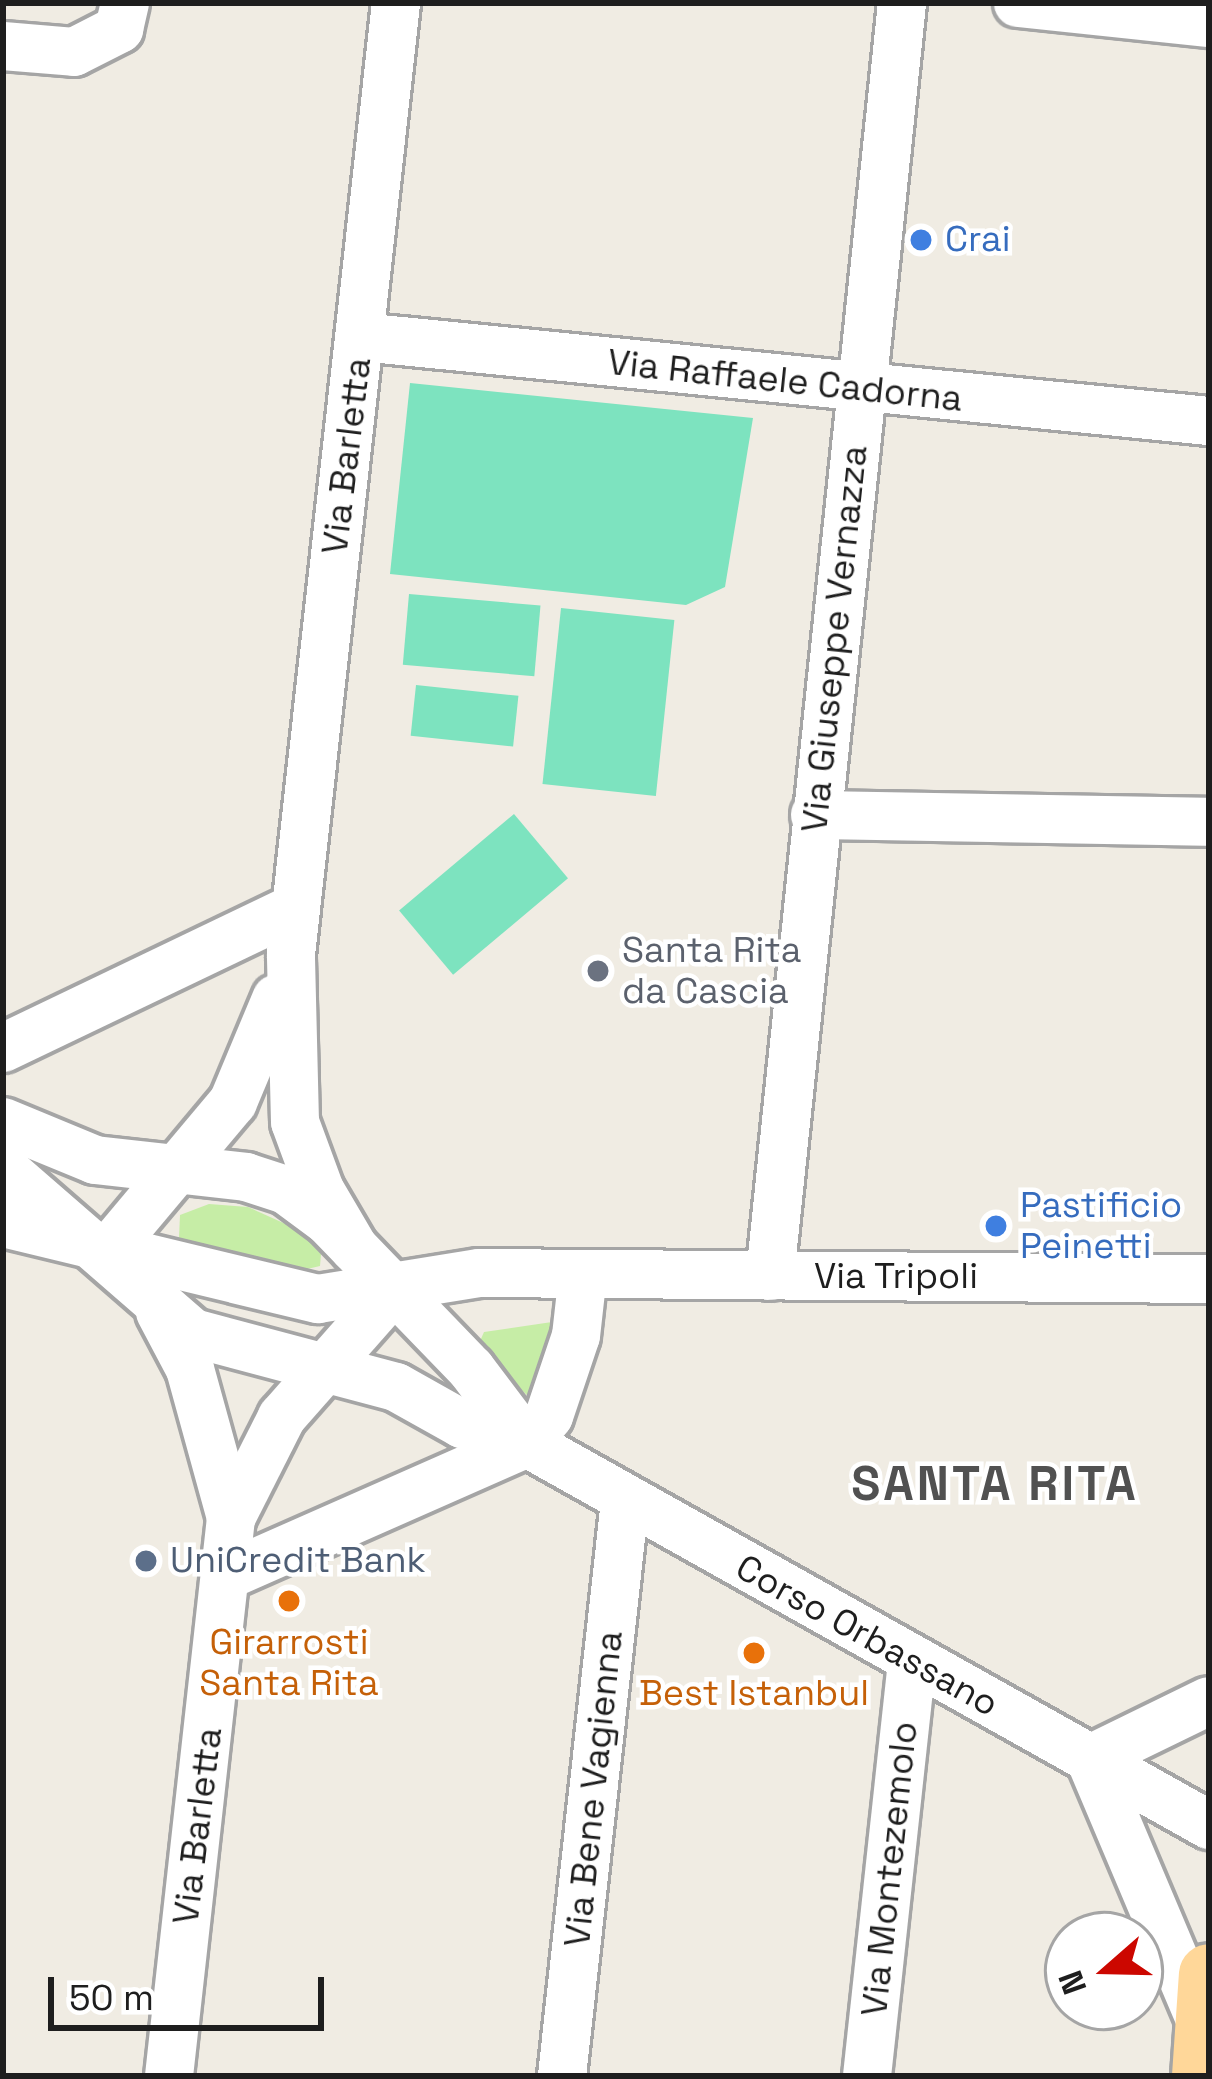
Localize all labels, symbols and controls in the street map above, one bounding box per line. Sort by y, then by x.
place label: Crai [945,218,1011,262]
marker: Crai [908,227,934,253]
street label: Via Raffaele Cadorna [605,341,965,421]
street label: Via Barletta [313,355,381,557]
street label: Via Giuseppe Vernazza [793,443,877,835]
place label: Santa Rita da Cascia [622,928,801,1013]
marker: Santa Rita da Cascia [585,958,611,984]
place label: Pastificio Peinetti [1020,1183,1182,1268]
marker: Pastificio Peinetti [983,1213,1009,1239]
street label: Via Tripoli [814,1255,978,1299]
district label: SANTA RITA [851,1455,1139,1513]
place label: UniCredit Bank [170,1539,426,1583]
street label: Corso Orbassano [728,1546,1006,1726]
marker: UniCredit Bank [133,1548,159,1574]
marker: Girarrosti Santa Rita [276,1588,302,1614]
place label: Girarrosti Santa Rita [199,1620,379,1705]
street label: Via Bene Vagienna [556,1629,632,1949]
marker: Best Istanbul [741,1640,767,1666]
place label: Best Istanbul [639,1672,869,1716]
street label: Via Montezemolo [853,1719,927,2019]
street label: Via Barletta [164,1725,232,1927]
north arrow [1044,1911,1164,2031]
scale bar [54,1953,330,2027]
text: N [1049,1965,1097,2000]
text: 50 m [69,1975,154,2021]

